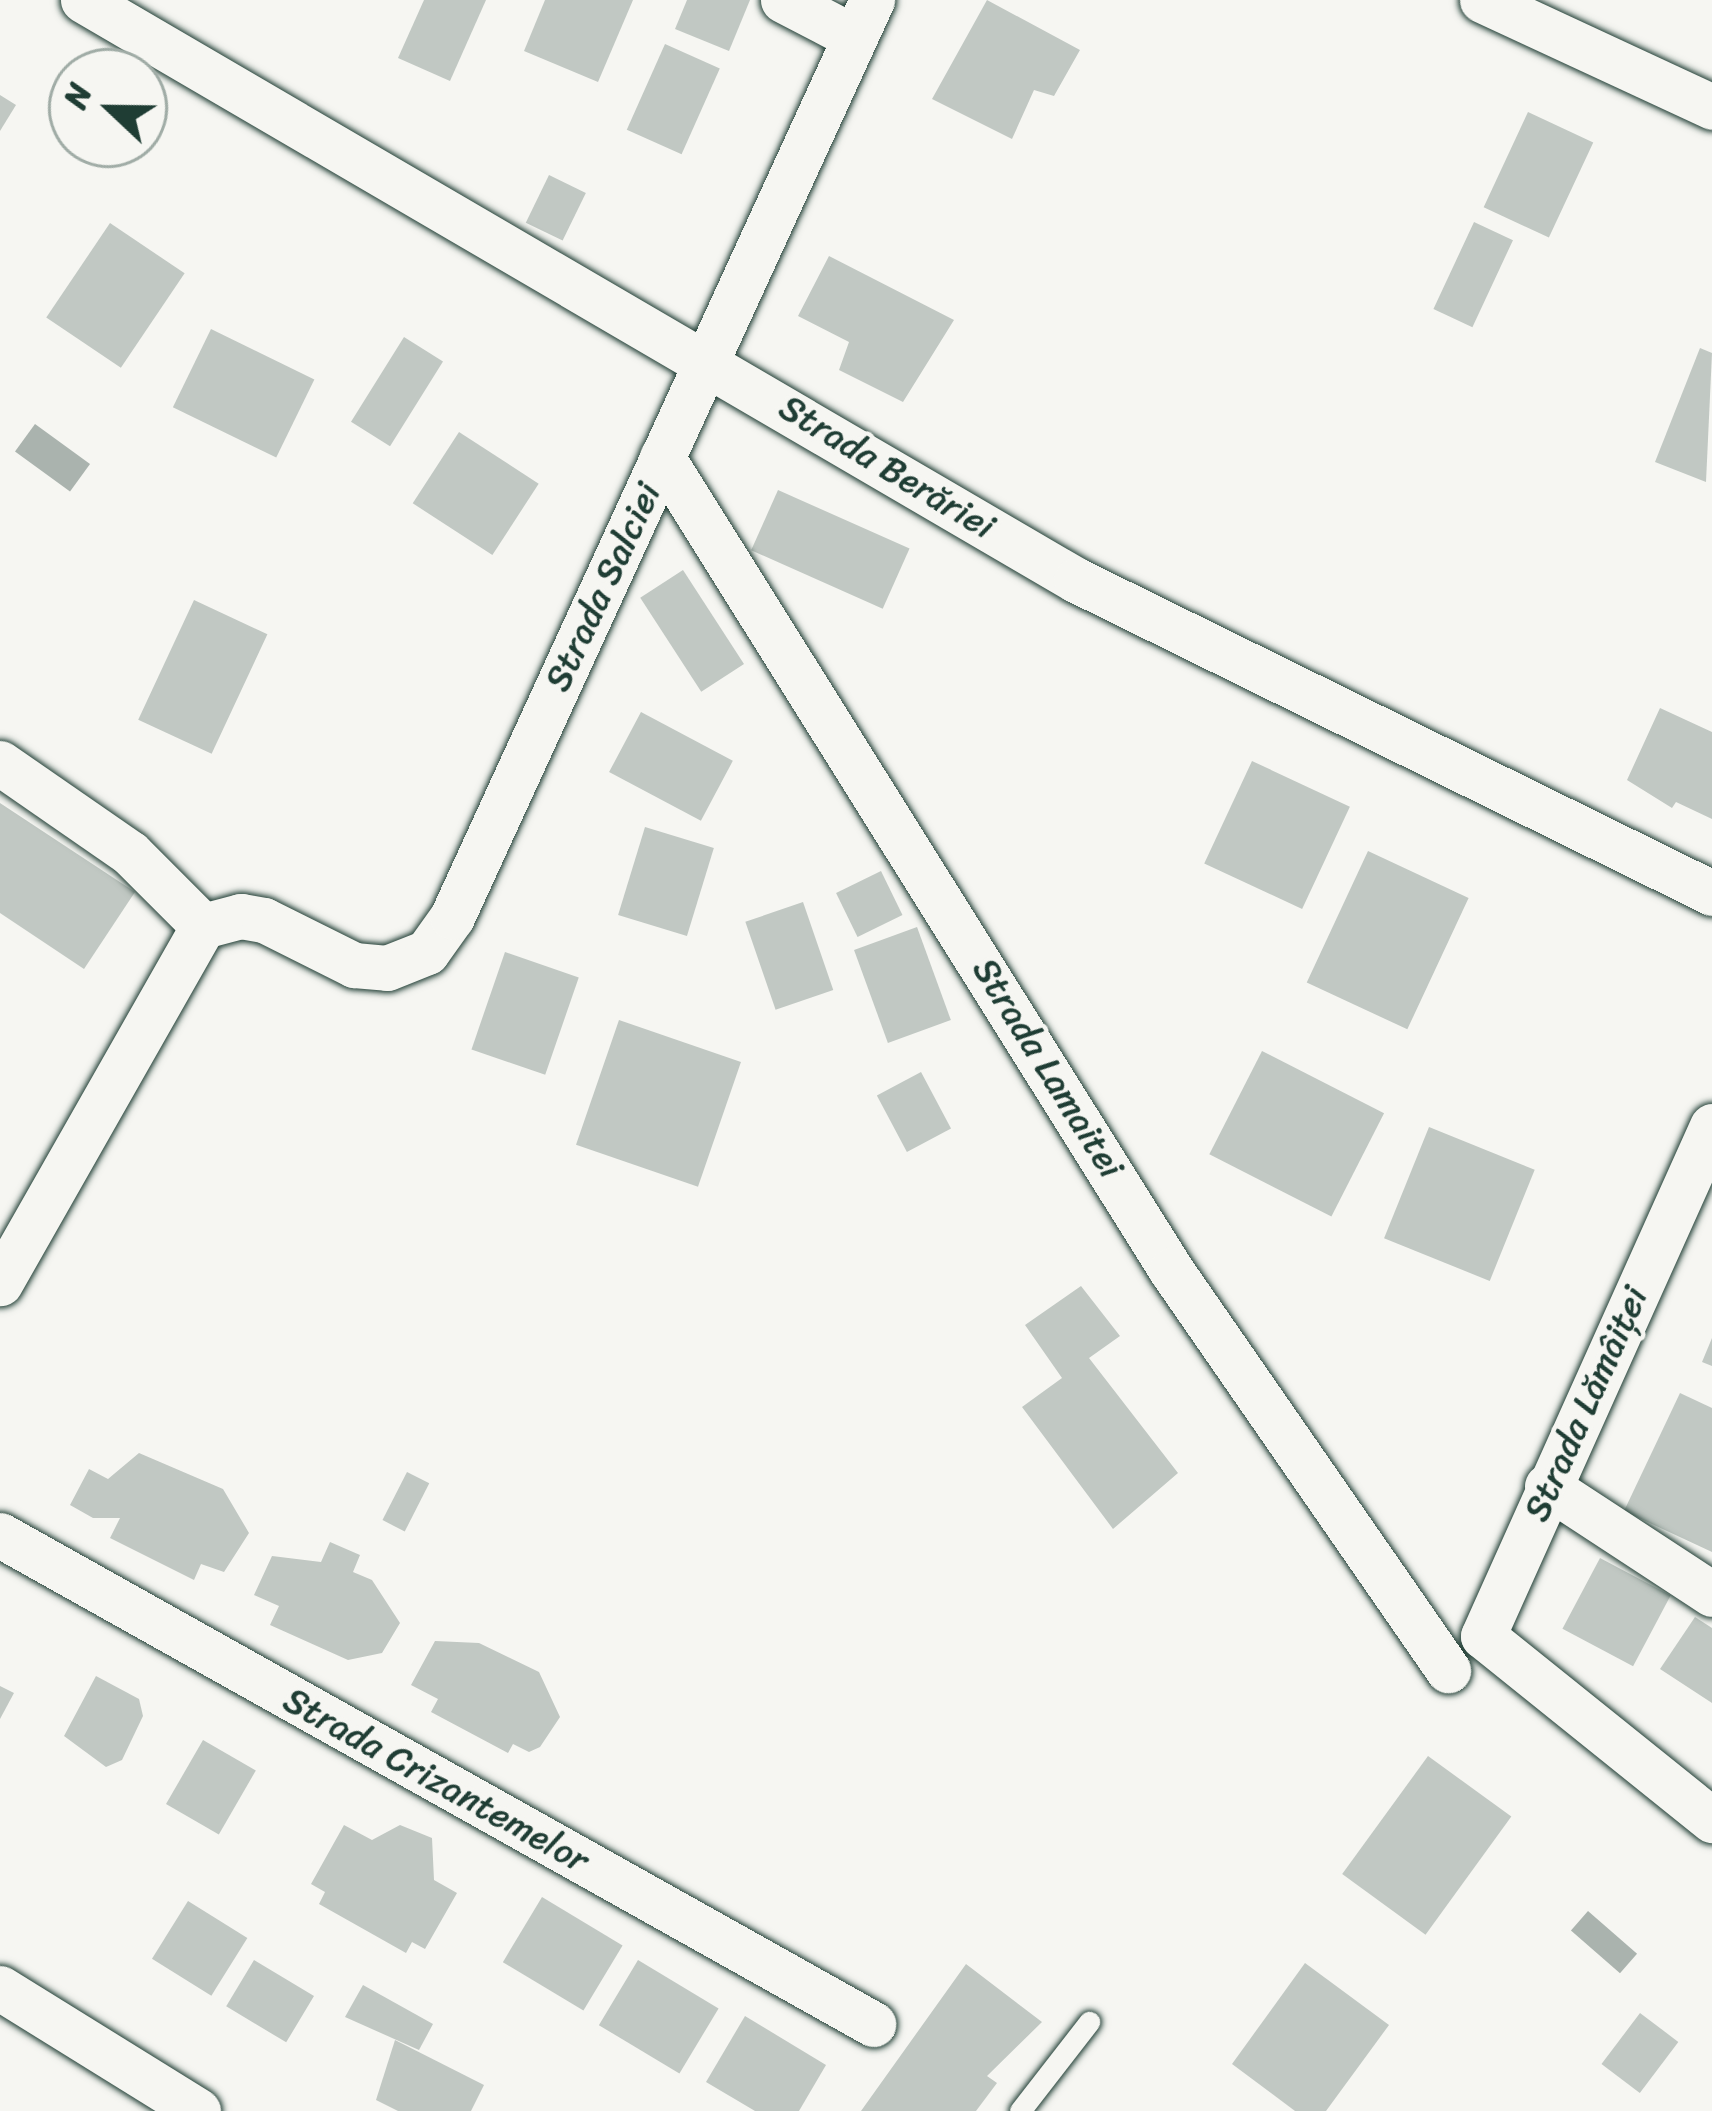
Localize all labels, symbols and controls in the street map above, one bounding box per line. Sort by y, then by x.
north arrow [48,48,168,168]
text: N [46,74,109,117]
street label: Strada Berăriei [771,386,1003,548]
street label: Strada Salciei [536,476,670,698]
street label: Strada Lamaitei [963,950,1133,1186]
street label: Strada Lămâiței [1515,1280,1657,1528]
street label: Strada Crizantemelor [276,1678,596,1882]

